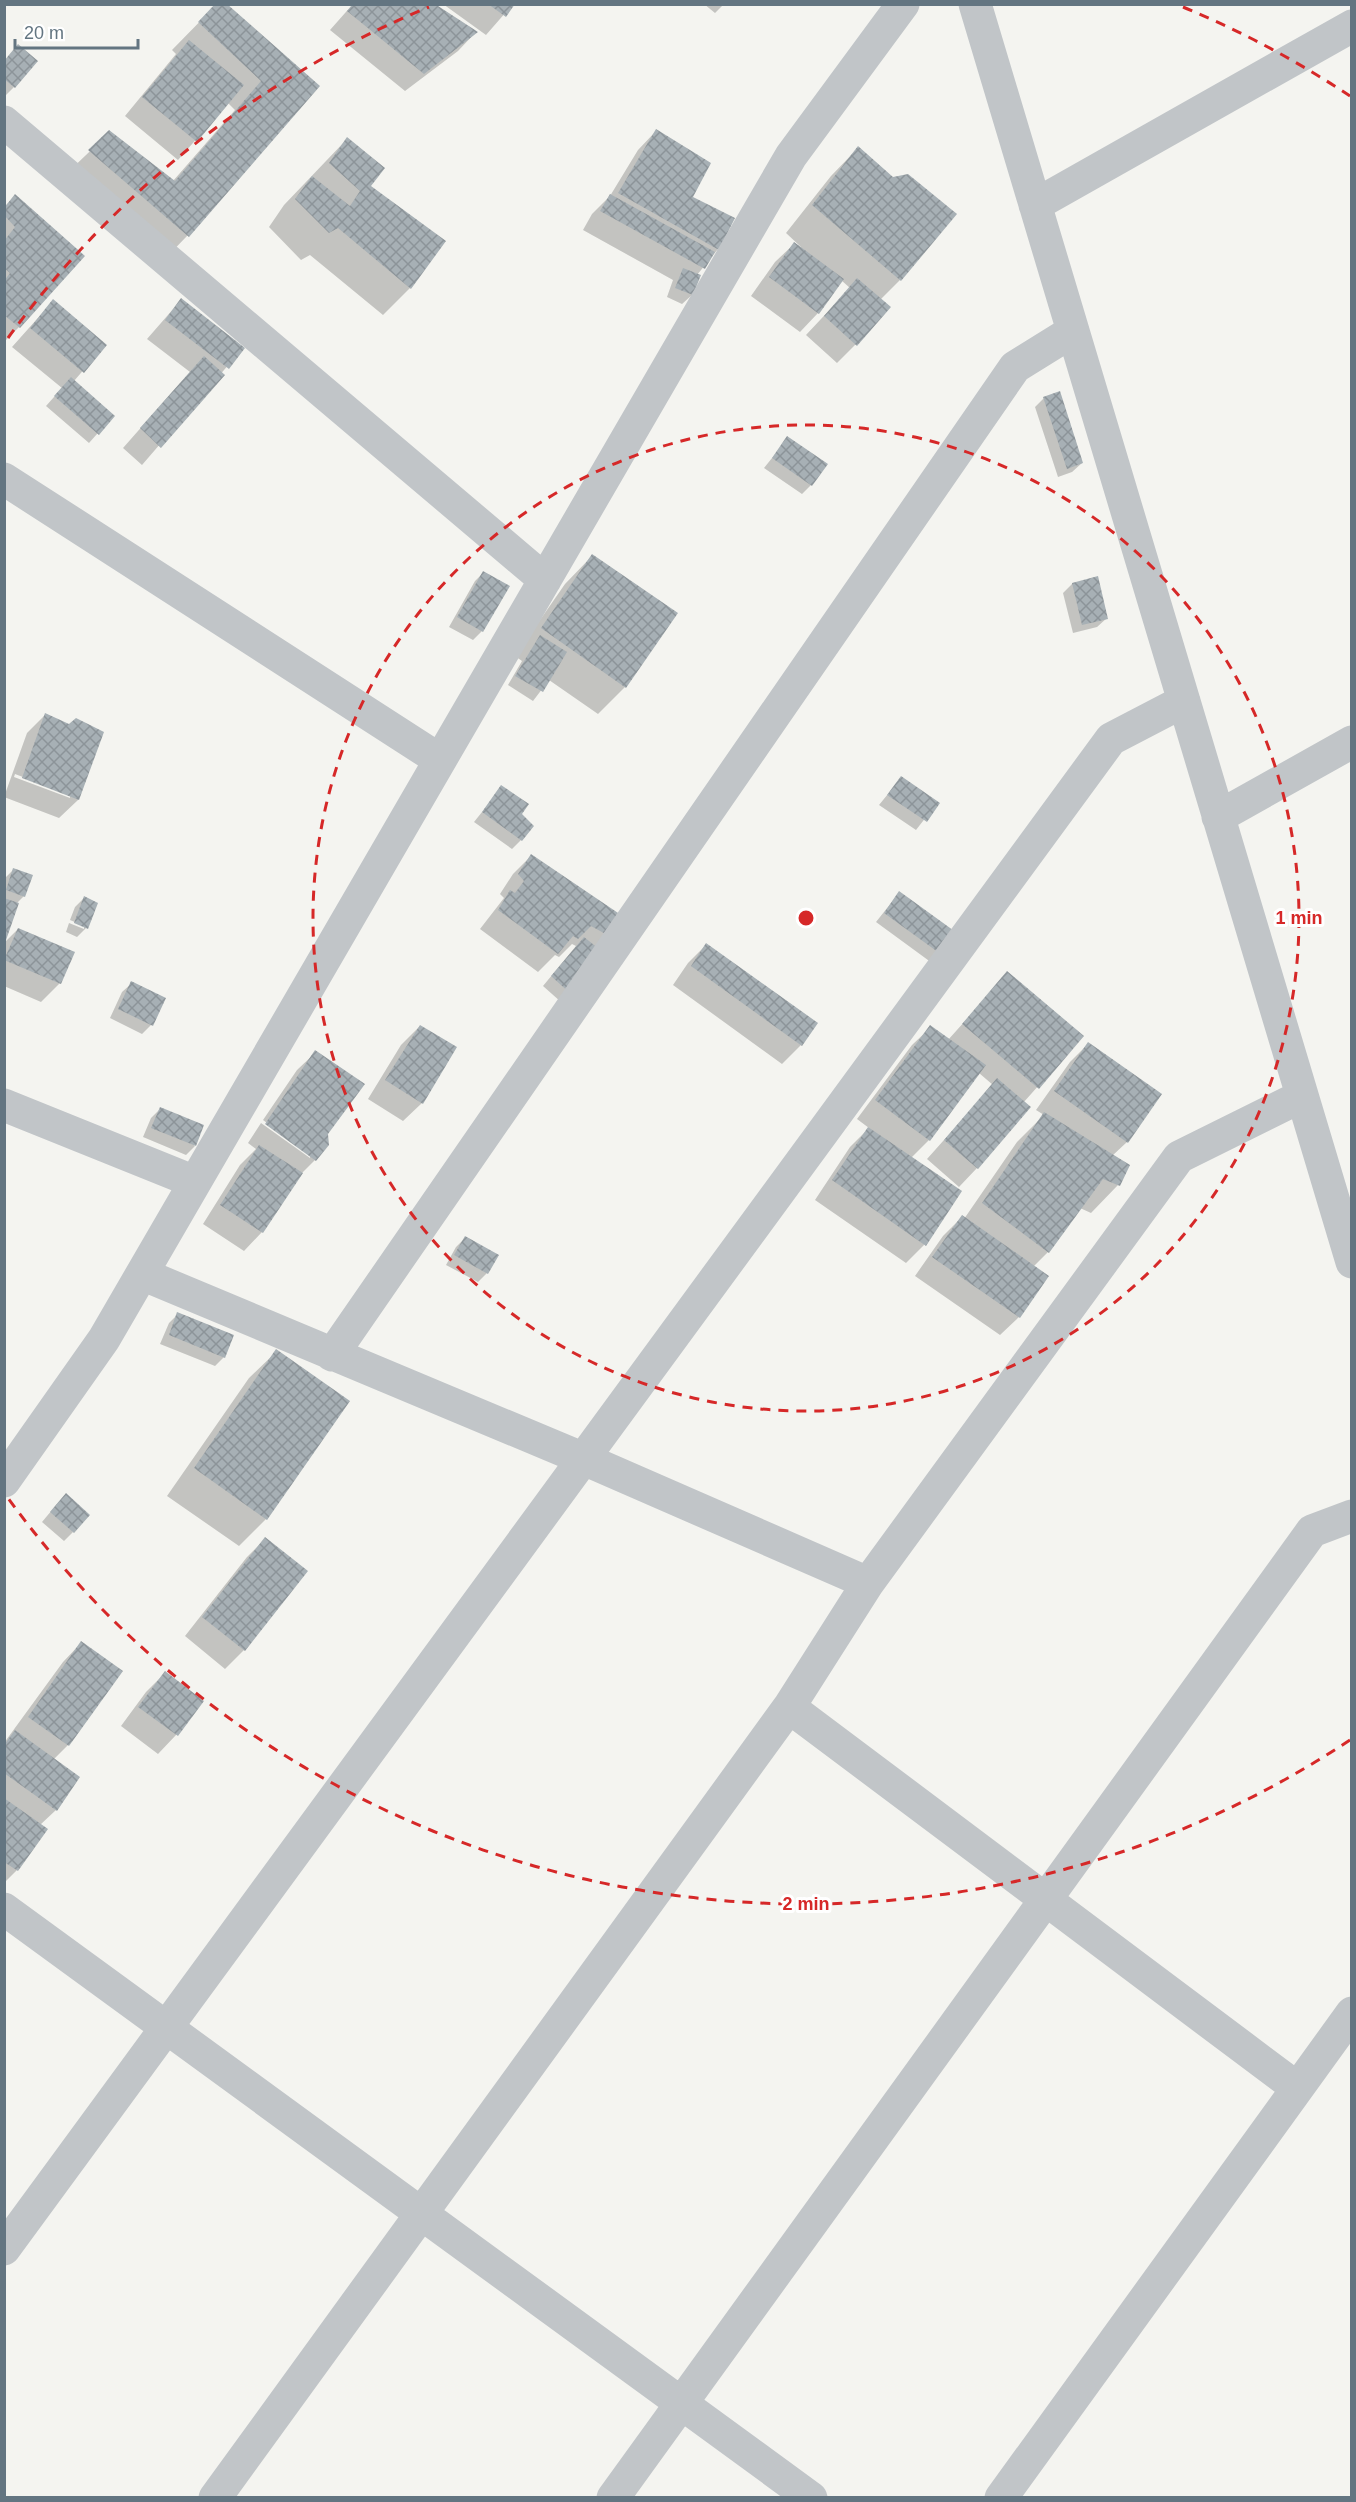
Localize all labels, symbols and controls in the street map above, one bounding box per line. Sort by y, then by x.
scale bar [15,12,138,50]
text: 20 m [24,23,64,43]
centre of rings [796,908,816,928]
text: 1 min [1275,908,1323,928]
text: 2 min [782,1894,830,1914]

